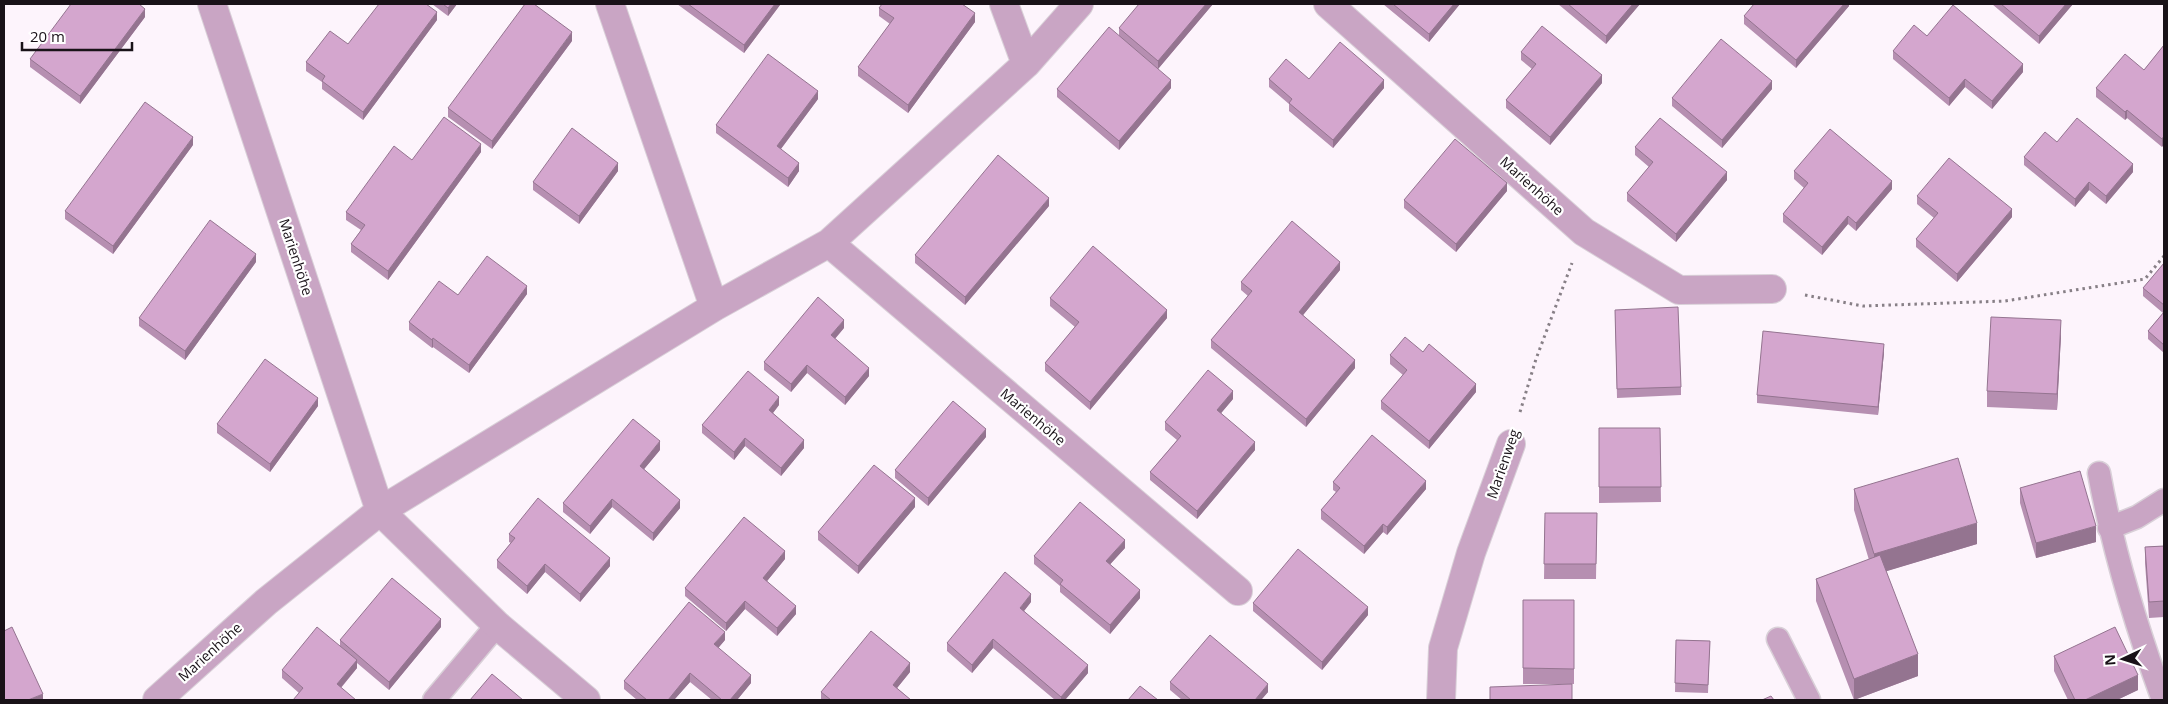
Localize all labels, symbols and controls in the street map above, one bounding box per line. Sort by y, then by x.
scale bar [22,20,132,52]
text: 20 m [30,26,65,46]
street label: Marienhöhe [1496,152,1568,219]
street label: Marienhöhe [275,216,318,298]
street label: Marienhöhe [997,384,1070,450]
street label: Marienweg [1482,426,1523,501]
street label: Marienhöhe [174,618,246,685]
north arrow [2098,634,2148,684]
text: N [2100,654,2119,666]

